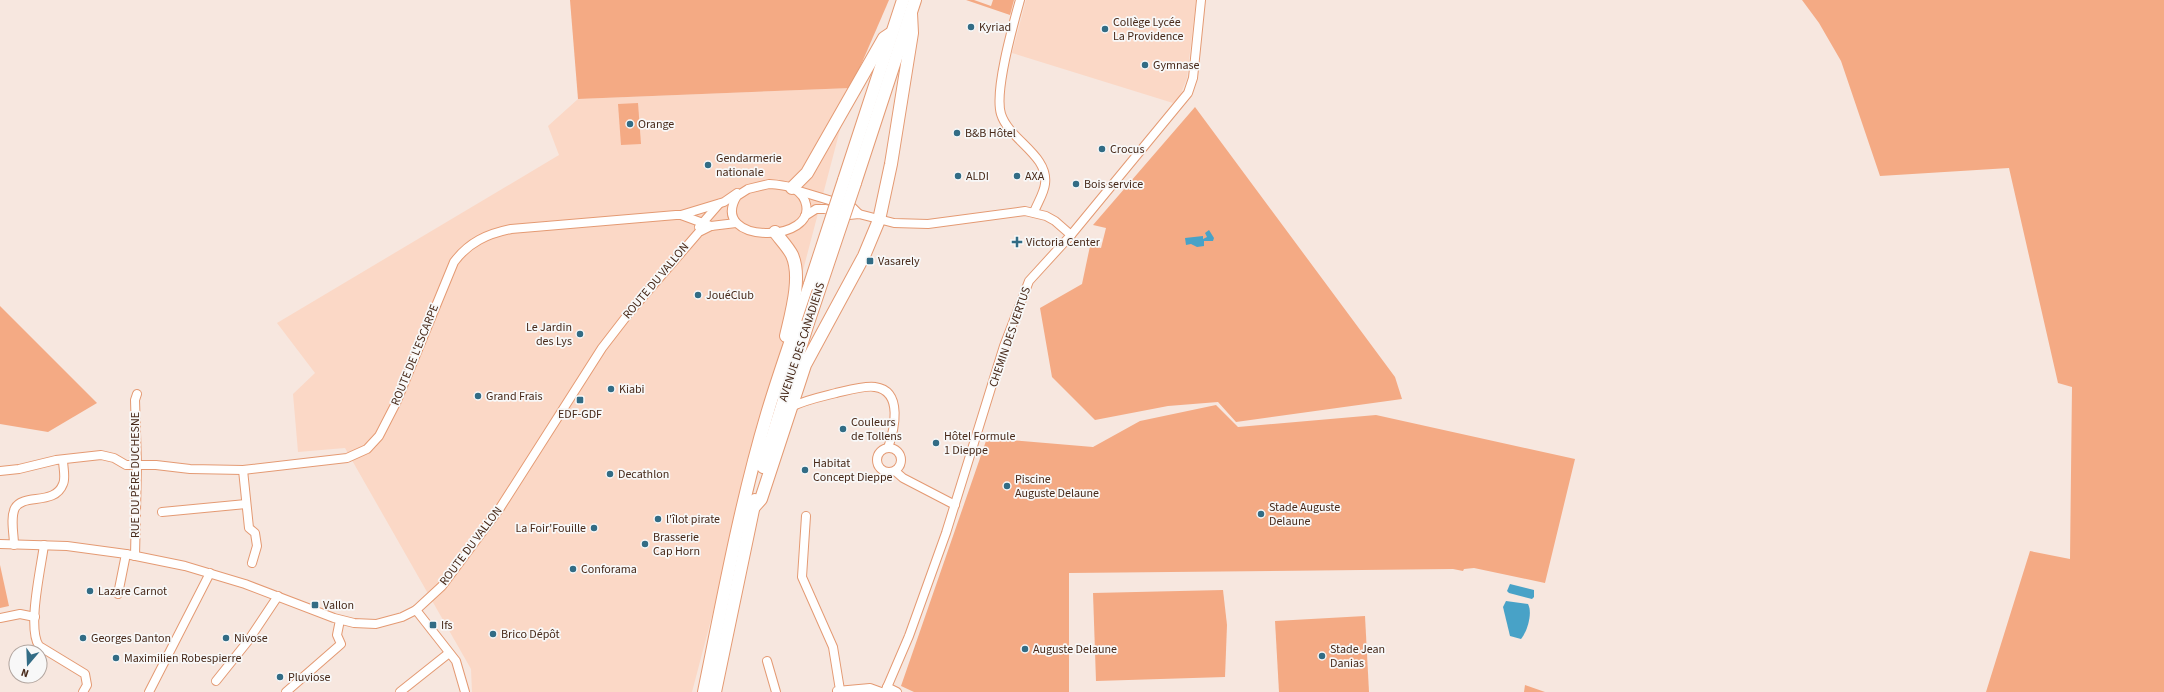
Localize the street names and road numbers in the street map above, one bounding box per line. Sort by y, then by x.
street label: ROUTE DU VALLON [619,239,693,323]
street label: AVENUE DES CANADIENS [775,280,829,404]
street label: CHEMIN DES VERTUS [985,285,1035,389]
street label: ROUTE DE L'ESCARPE [387,302,443,408]
street label: RUE DU PÈRE DUCHESNE [127,412,144,538]
street label: ROUTE DU VALLON [436,503,506,589]

